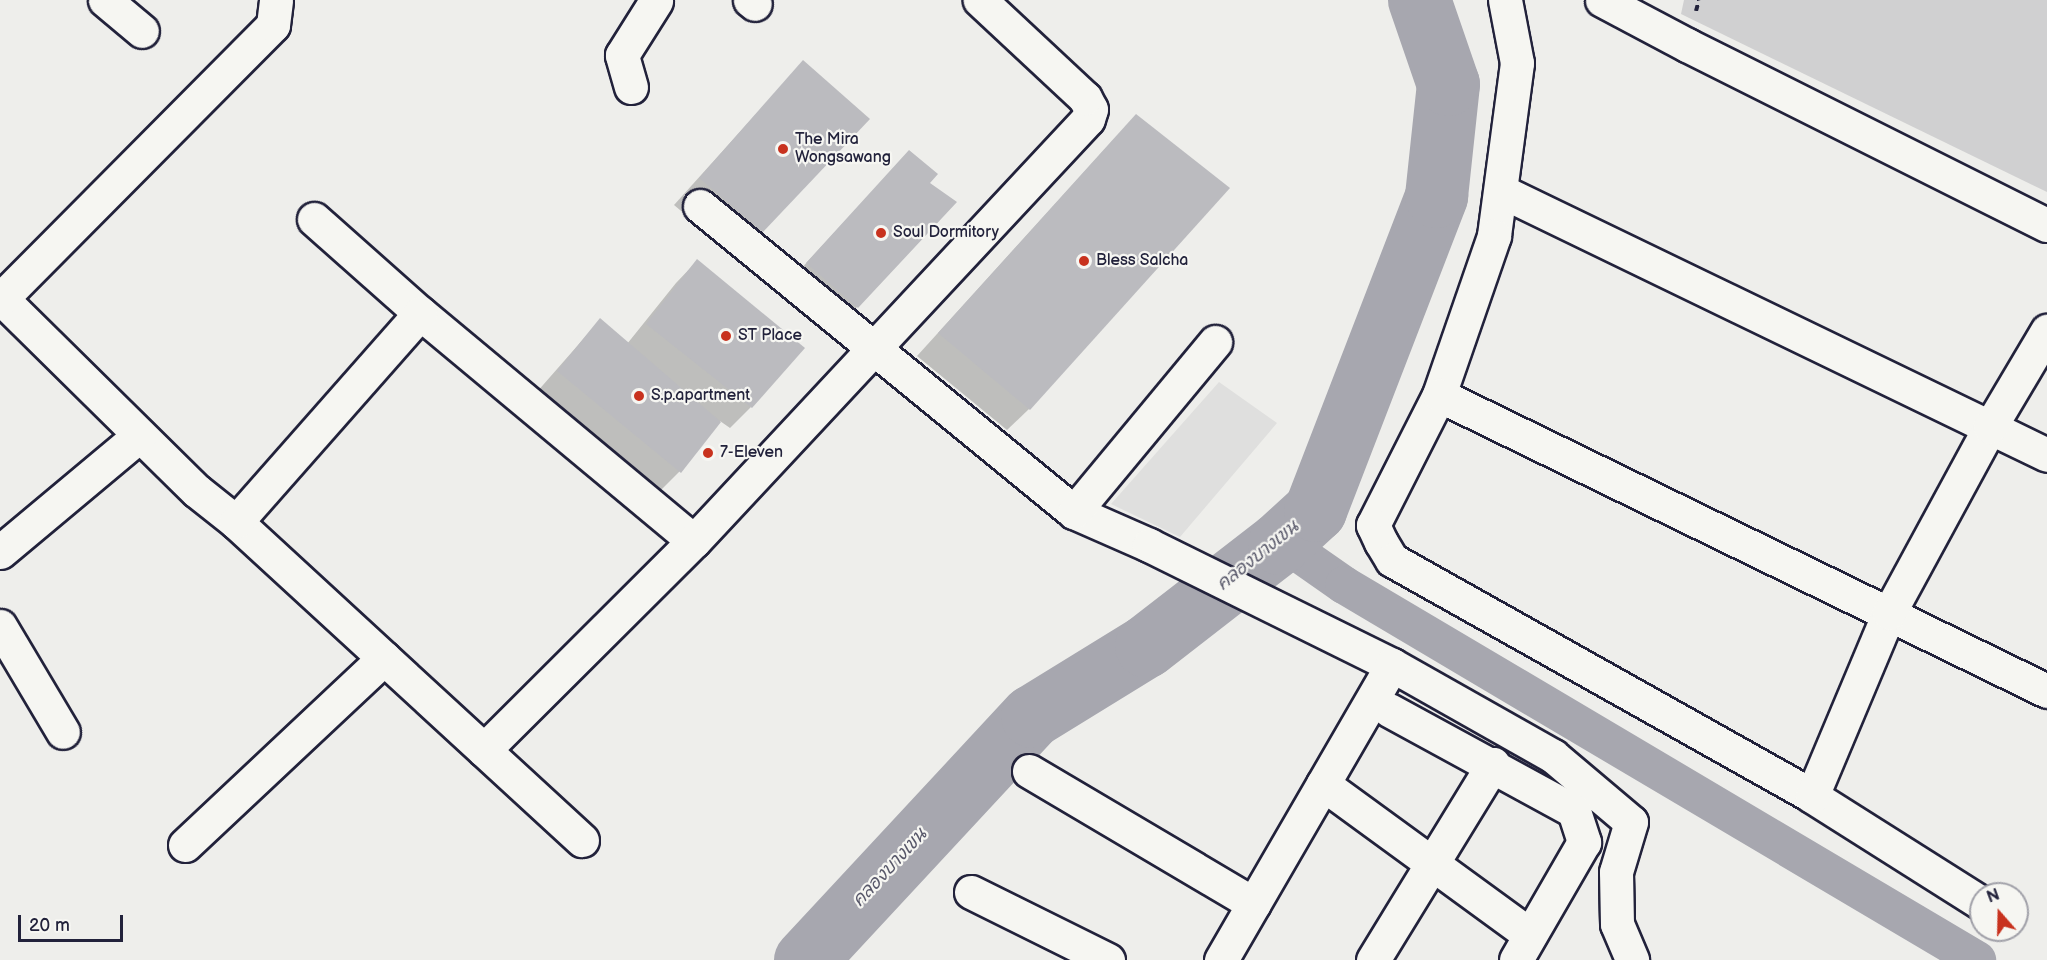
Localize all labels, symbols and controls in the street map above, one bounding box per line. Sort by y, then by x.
place label: The Mira Wongsawang [795,130,891,168]
marker: The Mira Wongsawang [776,142,790,156]
place label: Soul Dormitory [893,223,999,243]
marker: Soul Dormitory [874,226,888,240]
place label: Bless Salcha [1096,251,1189,271]
marker: Bless Salcha [1077,254,1091,268]
place label: ST Place [738,326,802,346]
marker: ST Place [719,329,733,343]
place label: S.p.apartment [651,386,750,406]
marker: S.p.apartment [632,389,646,403]
place label: 7-Eleven [720,443,783,463]
marker: 7-Eleven [701,446,715,460]
water label: คลองบางเขน [1213,516,1303,596]
water label: คลองบางเขน [848,824,932,912]
north arrow [1969,882,2029,942]
text: N [1984,886,2002,907]
scale bar [21,903,126,941]
text: 20 m [29,915,70,936]

